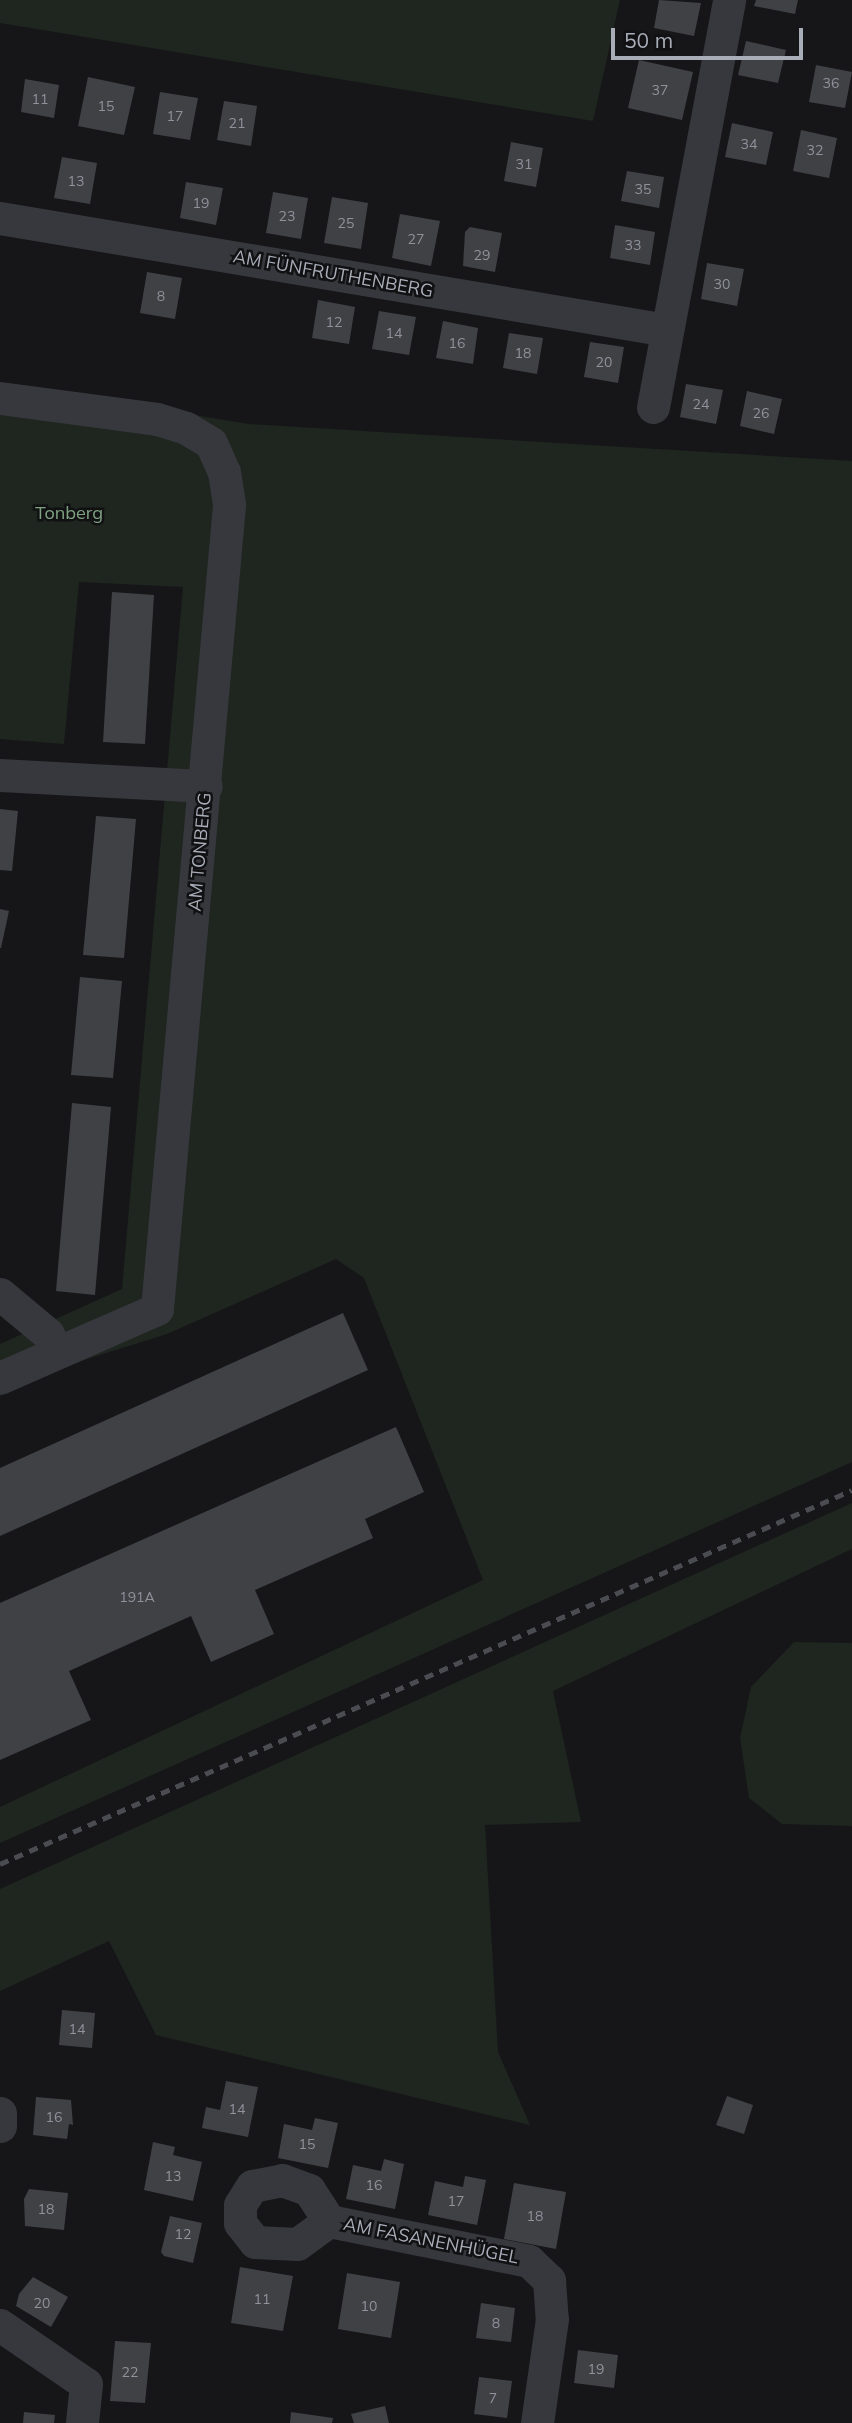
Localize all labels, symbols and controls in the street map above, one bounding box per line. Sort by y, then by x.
scale bar [614,14,806,58]
text: 50 m [624,27,673,53]
house number: 36 [823,75,839,91]
house number: 37 [652,82,668,98]
house number: 11 [32,91,48,107]
house number: 15 [98,98,114,114]
house number: 17 [167,108,183,124]
house number: 21 [229,115,245,131]
house number: 34 [741,136,757,152]
house number: 32 [807,142,823,158]
house number: 31 [516,156,532,172]
house number: 13 [68,173,84,189]
house number: 35 [635,181,651,197]
house number: 19 [193,195,209,211]
house number: 23 [279,208,295,224]
house number: 25 [338,215,354,231]
house number: 27 [408,231,424,247]
house number: 33 [625,237,641,253]
street label: AM FÜNFRUTHENBERG [231,246,435,302]
house number: 29 [474,247,490,263]
house number: 30 [714,276,730,292]
house number: 8 [157,288,165,304]
house number: 12 [326,314,342,330]
house number: 14 [386,325,402,341]
house number: 16 [449,335,465,351]
house number: 18 [515,345,531,361]
house number: 20 [596,354,612,370]
house number: 24 [693,396,709,412]
house number: 26 [753,405,769,421]
park label: Tonberg [35,502,103,524]
street label: AM TONBERG [184,792,216,912]
house number: 191A [119,1589,155,1605]
house number: 14 [69,2021,85,2037]
house number: 14 [229,2101,245,2117]
house number: 16 [46,2109,62,2125]
house number: 15 [299,2136,315,2152]
house number: 13 [165,2168,181,2184]
house number: 16 [366,2177,382,2193]
house number: 17 [448,2193,464,2209]
house number: 18 [38,2201,54,2217]
house number: 18 [527,2208,543,2224]
street label: AM FASANENHÜGEL [342,2213,520,2269]
house number: 12 [175,2226,191,2242]
house number: 11 [254,2291,270,2307]
house number: 20 [34,2295,50,2311]
house number: 10 [361,2298,377,2314]
house number: 8 [492,2315,500,2331]
house number: 19 [588,2361,604,2377]
house number: 22 [122,2364,138,2380]
house number: 7 [489,2390,497,2406]

